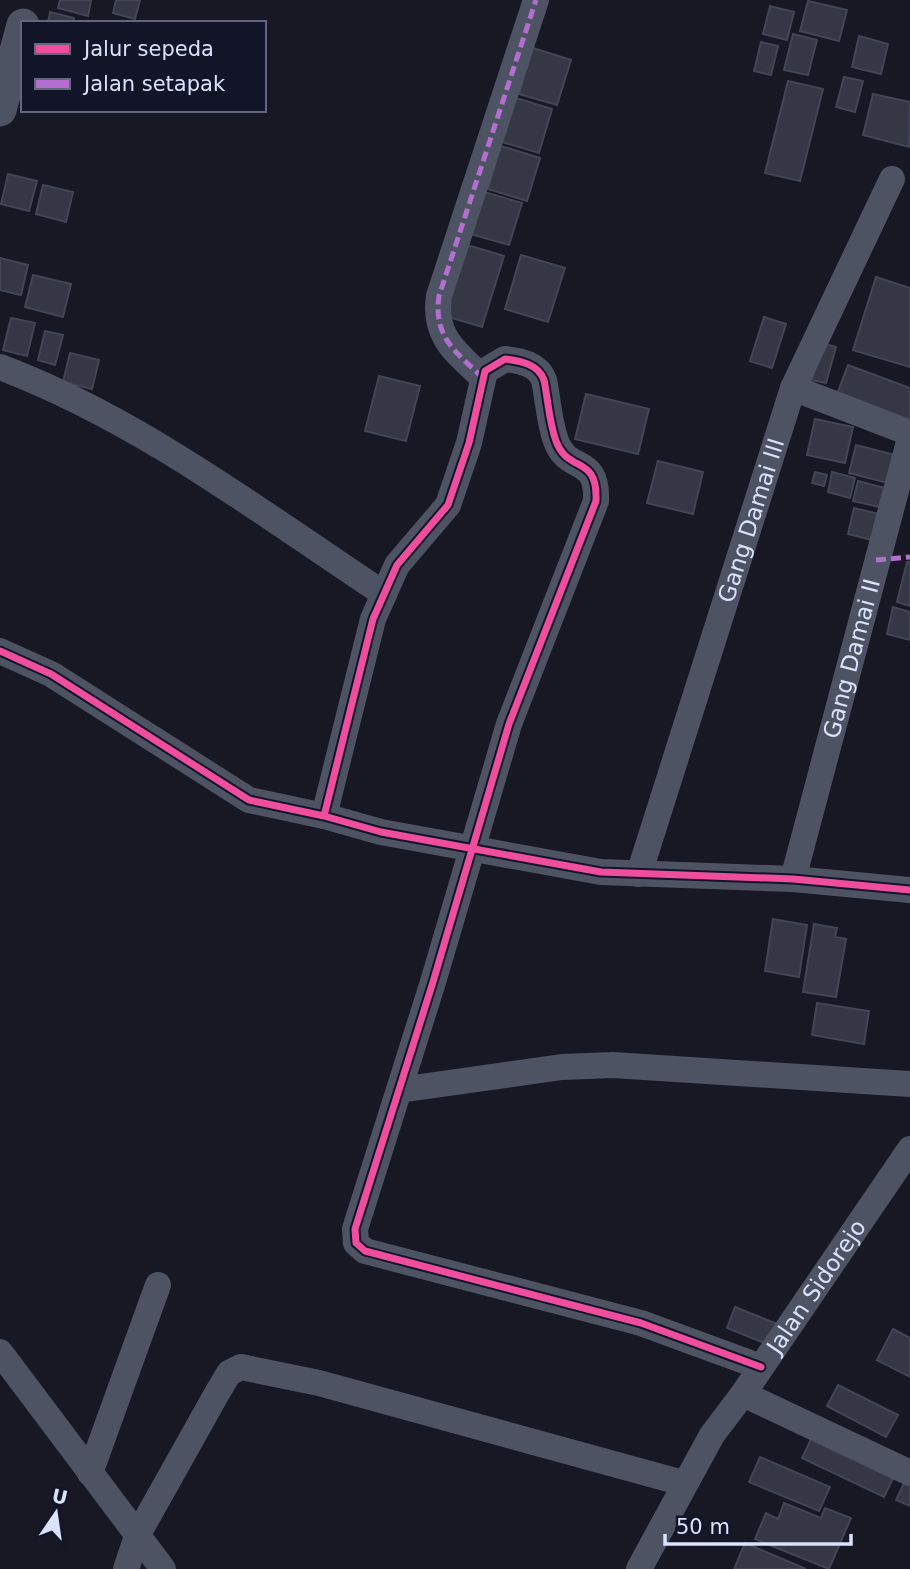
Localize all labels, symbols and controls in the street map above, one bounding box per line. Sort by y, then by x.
legend [21,21,266,112]
text: Jalur sepeda [82,37,214,61]
text: Jalan setapak [82,72,226,96]
street label: Gang Damai III [713,435,789,606]
street label: Gang Damai II [818,576,885,741]
street label: Jalan Sidorejo [760,1215,871,1360]
north arrow [21,1478,91,1548]
text: U [50,1484,70,1509]
scale bar [665,1502,850,1546]
text: 50 m [676,1515,730,1539]

